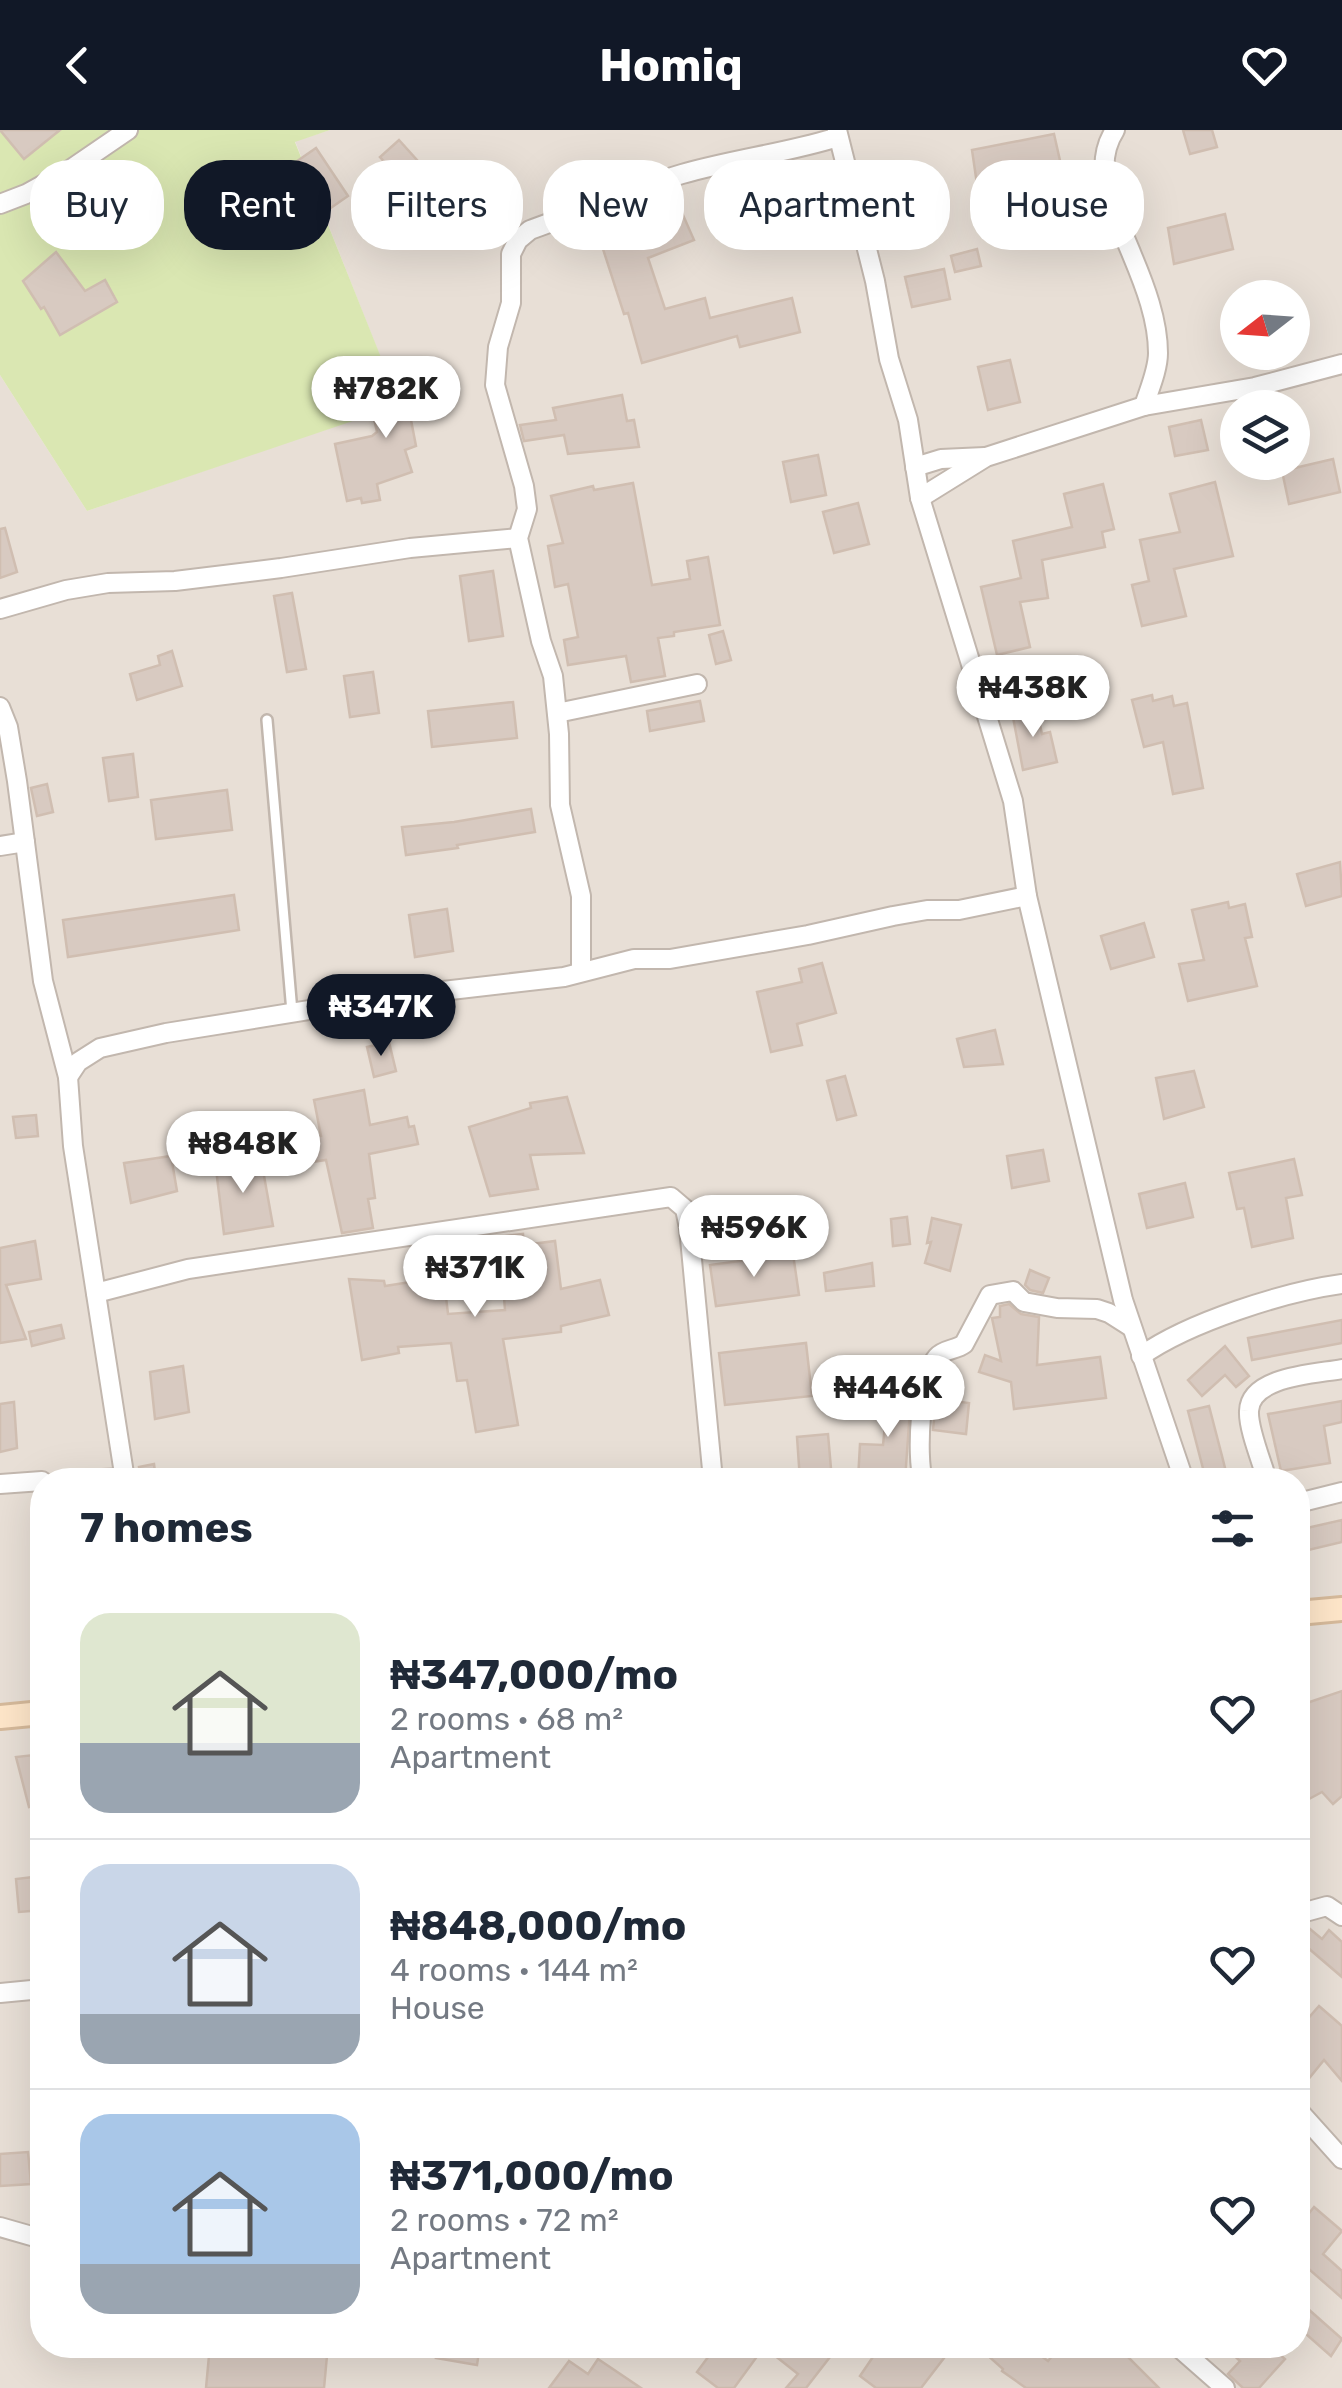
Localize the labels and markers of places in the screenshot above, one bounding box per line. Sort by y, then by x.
pin: ₦782K [316,356,456,441]
pin: ₦438K [963,655,1103,740]
pin: ₦347K [311,974,451,1059]
pin: ₦848K [173,1111,313,1196]
pin: ₦596K [684,1195,824,1280]
pin: ₦371K [405,1235,545,1320]
pin: ₦446K [818,1355,958,1440]

